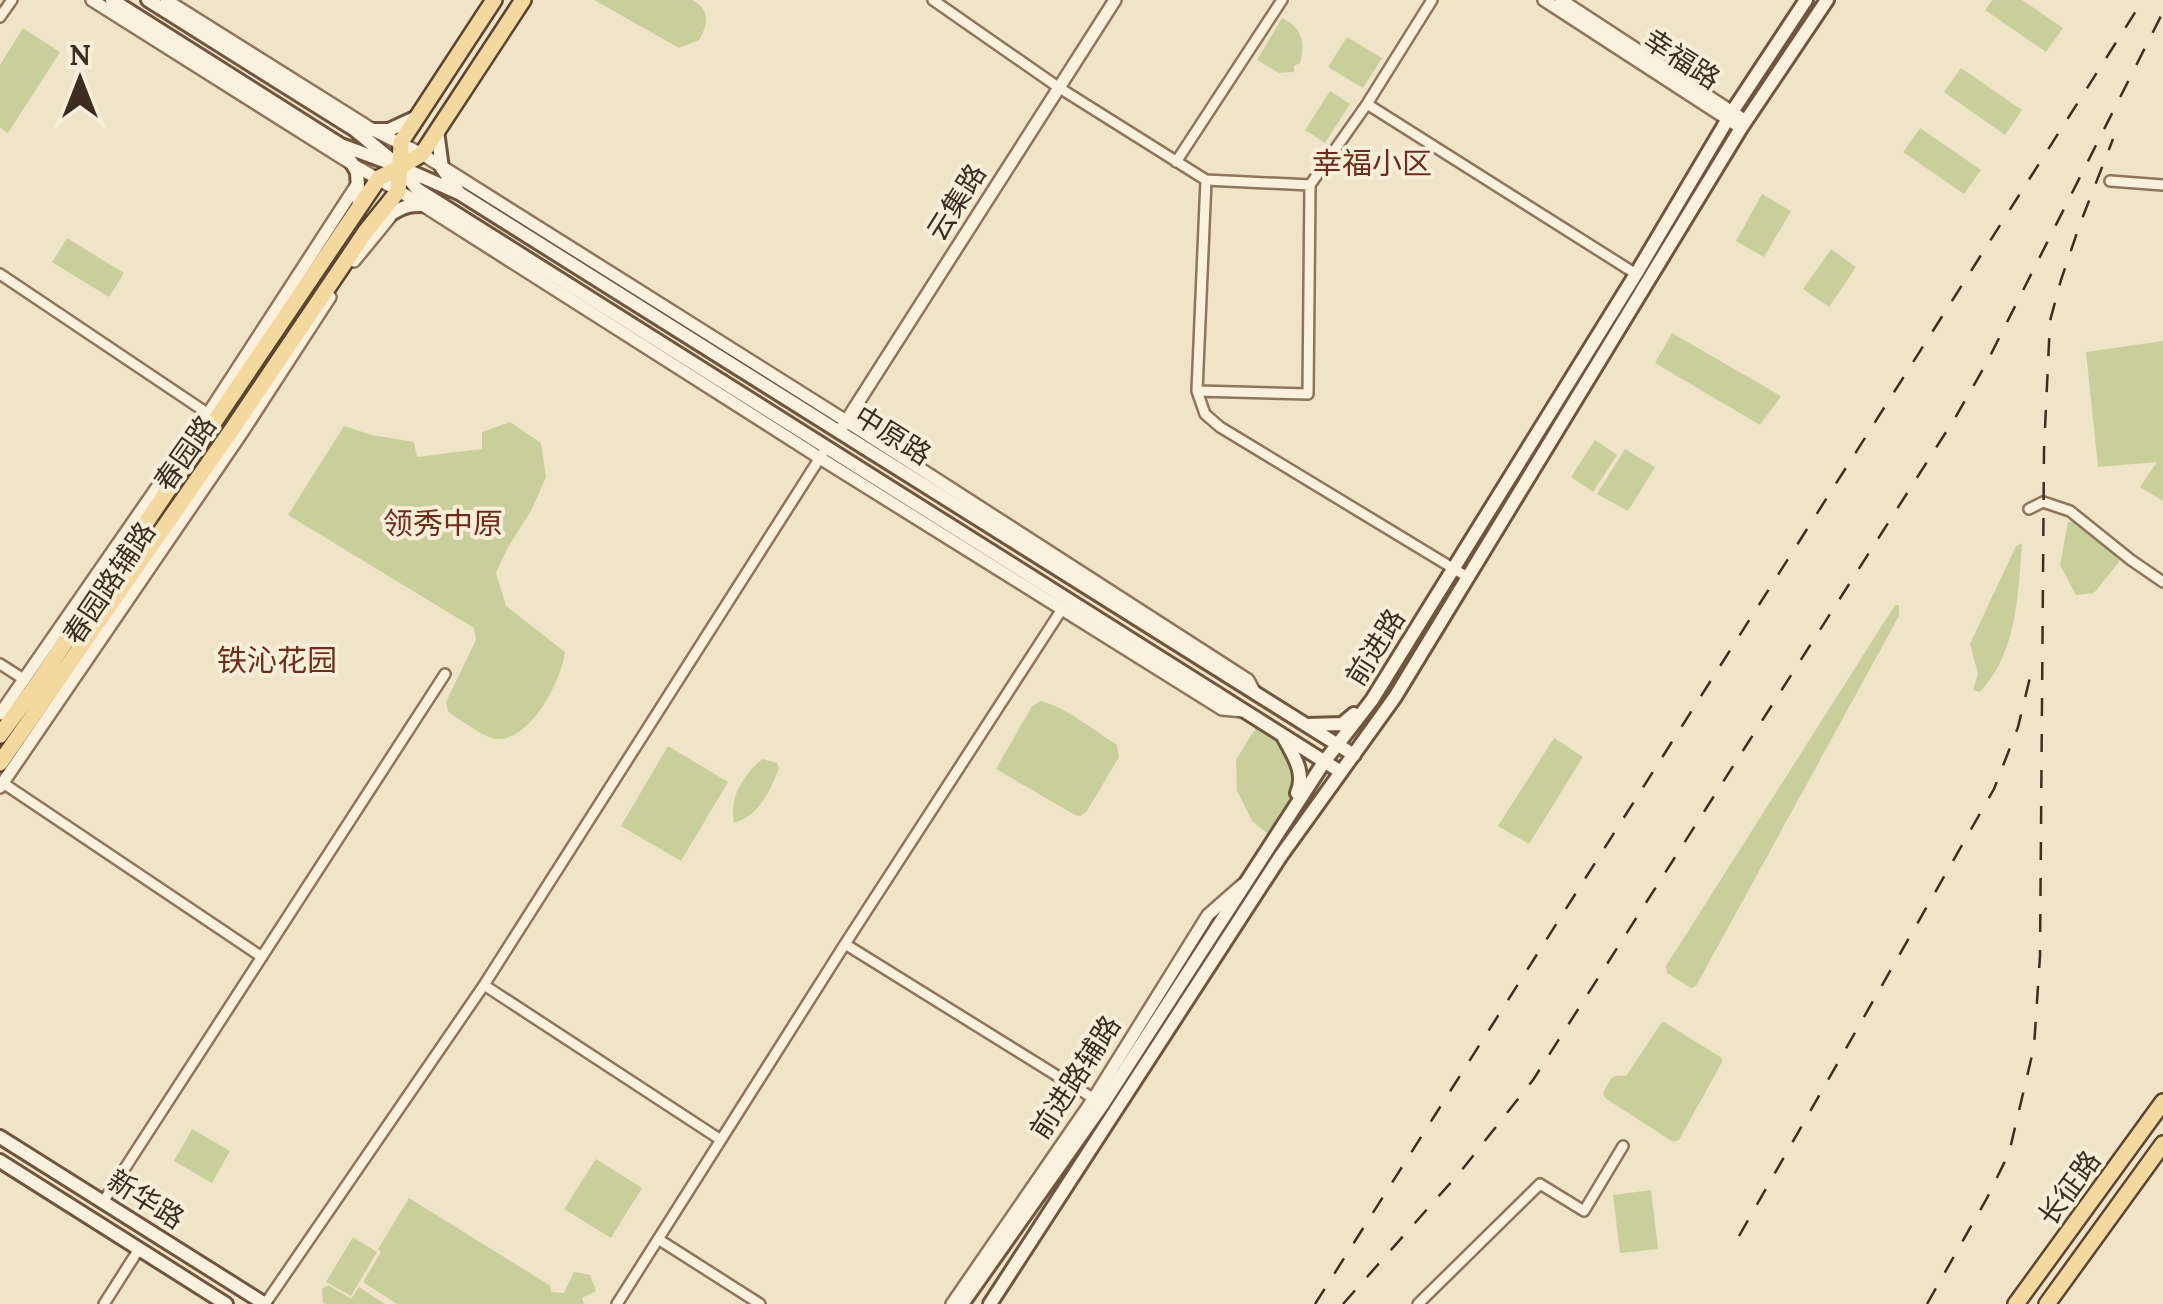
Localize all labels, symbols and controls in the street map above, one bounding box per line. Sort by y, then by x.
street label: 幸福路 [1637,21,1727,97]
north arrow [30,30,130,130]
text: N [69,37,91,73]
district label: 幸福小区 [1312,144,1432,182]
street label: 云集路 [918,157,994,247]
street label: 中原路 [848,397,938,473]
street label: 春园路 [146,408,224,498]
district label: 领秀中原 [383,504,503,542]
street label: 春园路辅路 [55,515,163,651]
street label: 前进路 [1337,602,1413,692]
district label: 铁沁花园 [217,641,337,679]
street label: 前进路辅路 [1022,1008,1128,1146]
street label: 长征路 [2030,1143,2108,1233]
street label: 新华路 [101,1161,191,1237]

